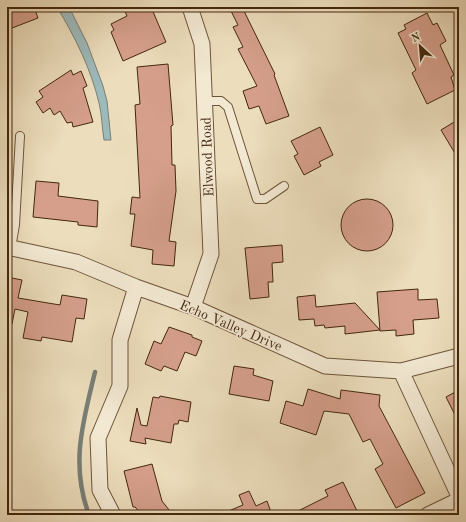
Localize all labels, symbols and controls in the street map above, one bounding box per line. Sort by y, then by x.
north arrow [400,26,440,66]
text: N [410,31,423,45]
street label: Elwood Road [200,117,216,197]
street label: Echo Valley Drive [177,298,284,354]

